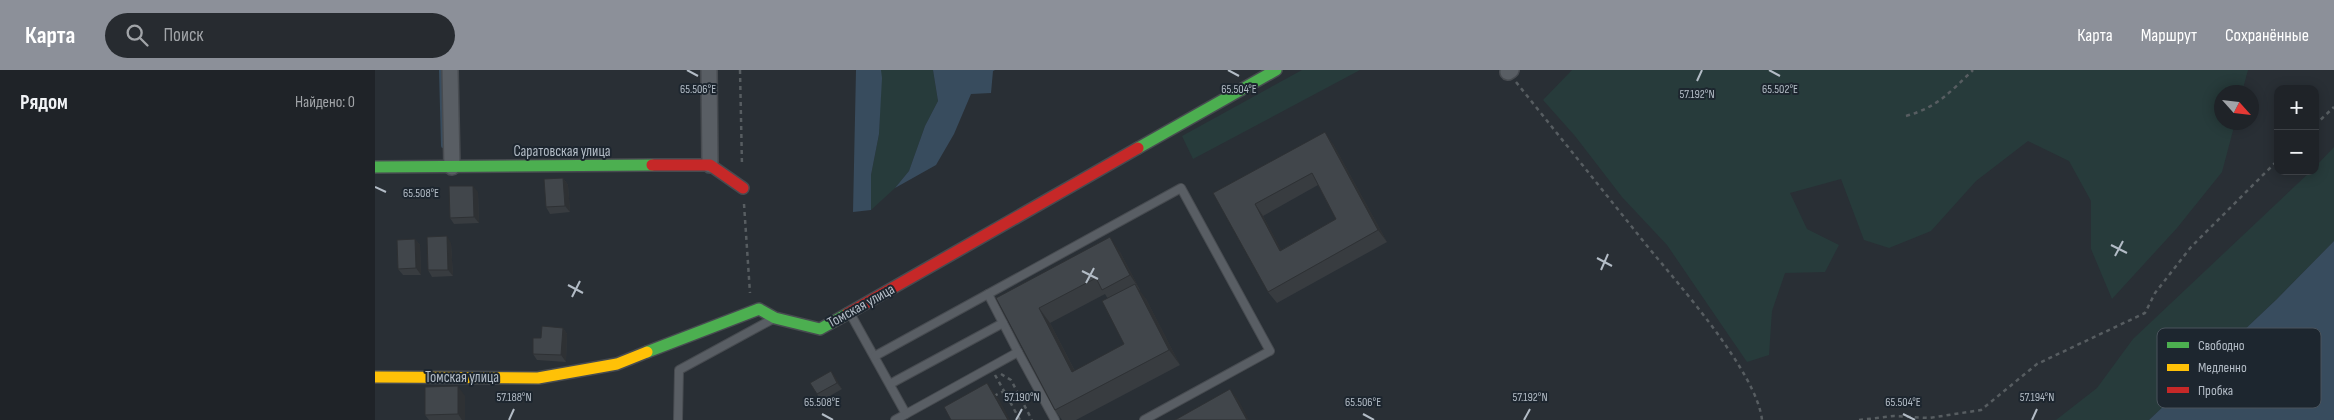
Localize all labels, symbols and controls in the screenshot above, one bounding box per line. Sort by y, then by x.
search box [105,13,455,58]
text: Карта [25,21,75,50]
icon: search [123,21,151,49]
text: Поиск [163,24,204,47]
text: Карта [2077,25,2113,46]
text: Маршрут [2141,25,2197,46]
text: Сохранённые [2225,25,2309,46]
text: 65.506°E [680,82,716,97]
text: 65.504°E [1221,82,1257,97]
text: 65.502°E [1762,82,1798,97]
north arrow [2214,85,2259,130]
map controls [2274,85,2319,175]
button: + [2274,85,2319,130]
text: 57.192°N [1679,87,1715,102]
text: Рядом [20,90,68,115]
text: Найдено: 0 [295,93,355,112]
button: − [2274,130,2319,175]
street label: Саратовская улица [514,142,611,161]
text: 65.508°E [403,186,439,201]
street label: Томская улица [824,280,898,332]
legend [2157,328,2321,408]
text: Свободно [2198,337,2245,354]
text: Медленно [2198,359,2247,376]
street label: Томская улица [425,368,499,387]
text: Пробка [2198,382,2233,399]
text: 57.188°N [496,390,532,405]
text: 57.190°N [1004,390,1040,405]
text: 57.192°N [1512,390,1548,405]
text: 57.194°N [2020,390,2054,405]
text: 65.508°E [804,395,840,410]
text: 65.506°E [1345,395,1381,410]
text: 65.504°E [1885,395,1921,410]

